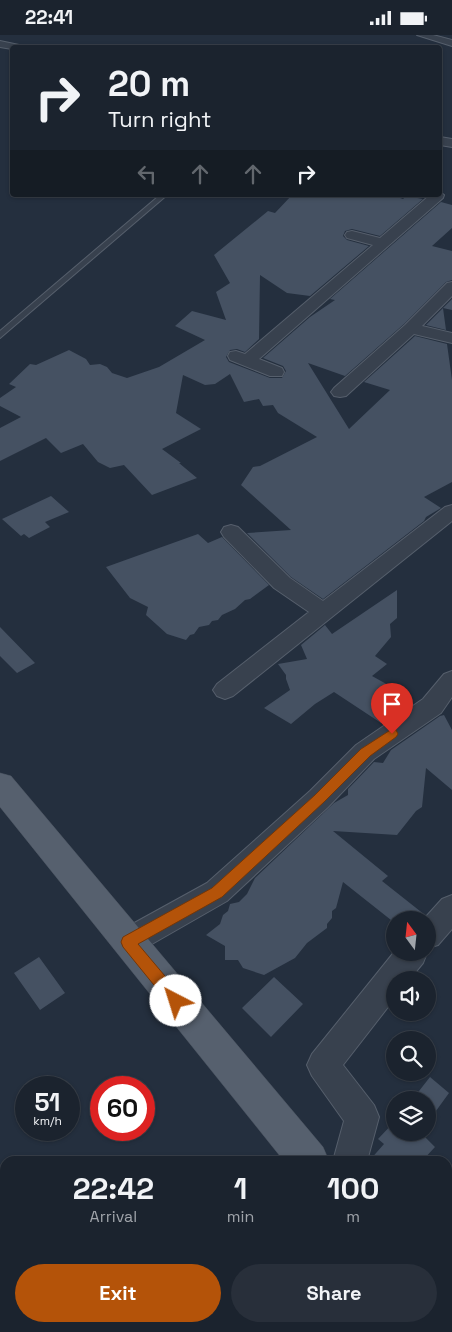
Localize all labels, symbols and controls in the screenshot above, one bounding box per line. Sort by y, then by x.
text: 22:41 [25,5,73,30]
text: 20 m [108,62,190,106]
icon: right [25,65,90,130]
text: Turn right [108,105,211,133]
icon: left [133,160,161,188]
icon: ahead [186,160,214,188]
icon: ahead [239,160,267,188]
icon: right [292,160,320,188]
pin [371,683,413,734]
icon: arrive [378,690,406,718]
north arrow [386,911,436,961]
map controls [386,911,436,1141]
button: sound [386,971,436,1021]
position arrow [149,974,201,1026]
button: search [386,1031,436,1081]
speed limit sign: 60 [90,1076,155,1141]
text: 51 [35,1086,60,1118]
button: layers [386,1091,436,1141]
text: km/h [33,1113,62,1129]
text: 22:42 [73,1169,154,1208]
text: 1 [234,1169,247,1208]
text: 100 [327,1169,379,1208]
text: Arrival [90,1206,137,1227]
text: min [227,1206,254,1227]
text: m [346,1206,360,1227]
button: Exit [15,1264,221,1322]
button: Share [231,1264,437,1322]

